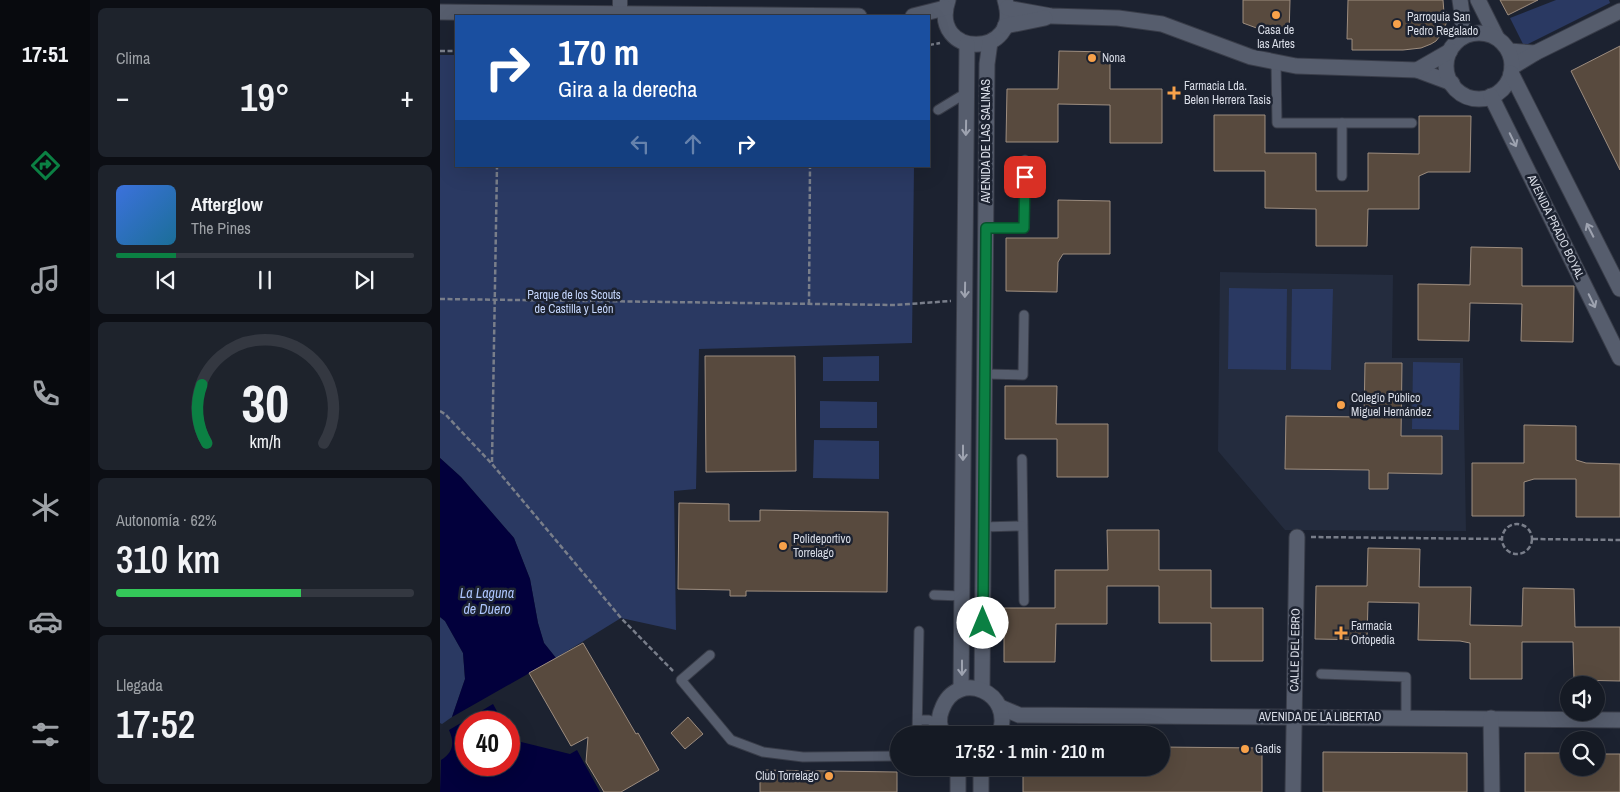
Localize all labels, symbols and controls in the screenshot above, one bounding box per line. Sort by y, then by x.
marker: Casa de las Artes [1270,9,1282,21]
place label: Parroquia San Pedro Regalado [1407,9,1478,39]
marker: Parroquia San Pedro Regalado [1391,18,1403,30]
place label: Casa de las Artes [1257,22,1295,52]
text: 170 m [558,29,639,76]
icon: right [475,35,540,100]
text: 17:51 [22,39,68,69]
text: Clima [116,47,150,69]
place label: Nona [1102,50,1126,66]
marker: Nona [1086,52,1098,64]
text: 19° [240,72,290,123]
text: Gira a la derecha [558,74,697,104]
text: − [116,78,129,116]
text: + [401,78,414,116]
place label: Farmacia Lda. Belen Herrera Tasis [1184,78,1271,108]
street label: AVENIDA DE LAS SALINAS [978,79,994,204]
marker: Farmacia Lda. Belen Herrera Tasis [1168,87,1180,99]
one-way arrow [961,119,971,135]
icon: left [626,130,654,158]
icon: ahead [679,130,707,158]
icon: right [732,130,760,158]
one-way arrow [1508,132,1518,147]
icon: directions [28,148,63,183]
pin [1004,156,1046,198]
icon: arrive [1011,163,1039,191]
street label: AVENIDA PRADO BOYAL [1523,171,1589,282]
text: Afterglow [191,191,263,217]
text: The Pines [191,217,251,239]
one-way arrow [1585,223,1594,238]
icon: music [28,262,63,297]
icon: previous [152,266,180,294]
icon: pause [251,266,279,294]
icon: next [350,266,378,294]
one-way arrow [960,282,970,298]
park label: Parque de los Scouts de Castilla y León [527,287,621,317]
one-way arrow [1587,294,1597,309]
text: 30 [241,368,289,438]
icon: phone [28,376,63,411]
place label: Colegio Público Miguel Hernández [1351,390,1431,420]
marker: Colegio Público Miguel Hernández [1335,399,1347,411]
text: km/h [249,430,281,454]
one-way arrow [958,444,968,460]
icon: climate [28,490,63,525]
text: Autonomía · 62% [116,509,217,531]
place label: Polideportivo Torrelago [793,531,851,561]
text: 310 km [116,534,220,585]
marker: Polideportivo Torrelago [777,540,789,552]
water label: La Laguna de Duero [460,584,514,618]
position arrow [956,596,1008,648]
icon: car [28,604,63,639]
street label: CALLE DEL EBRO [1286,608,1304,692]
place label: Farmacia Ortopedia [1351,618,1395,648]
marker: Farmacia Ortopedia [1335,627,1347,639]
one-way arrow [957,659,967,675]
text: Llegada [116,674,163,696]
map controls [1560,676,1605,776]
button: sound [1560,676,1605,721]
text: 17:52 [116,699,195,750]
street label: AVENIDA DE LA LIBERTAD [1258,709,1381,725]
speed limit sign: 40 [455,711,520,776]
icon: filters [28,717,63,752]
button: search [1560,731,1605,776]
text: 17:52 · 1 min · 210 m [955,738,1105,764]
place label: Gadis [1255,741,1281,757]
marker: Gadis [1239,743,1251,755]
place label: Club Torrelago [755,768,819,784]
marker: Club Torrelago [823,770,835,782]

